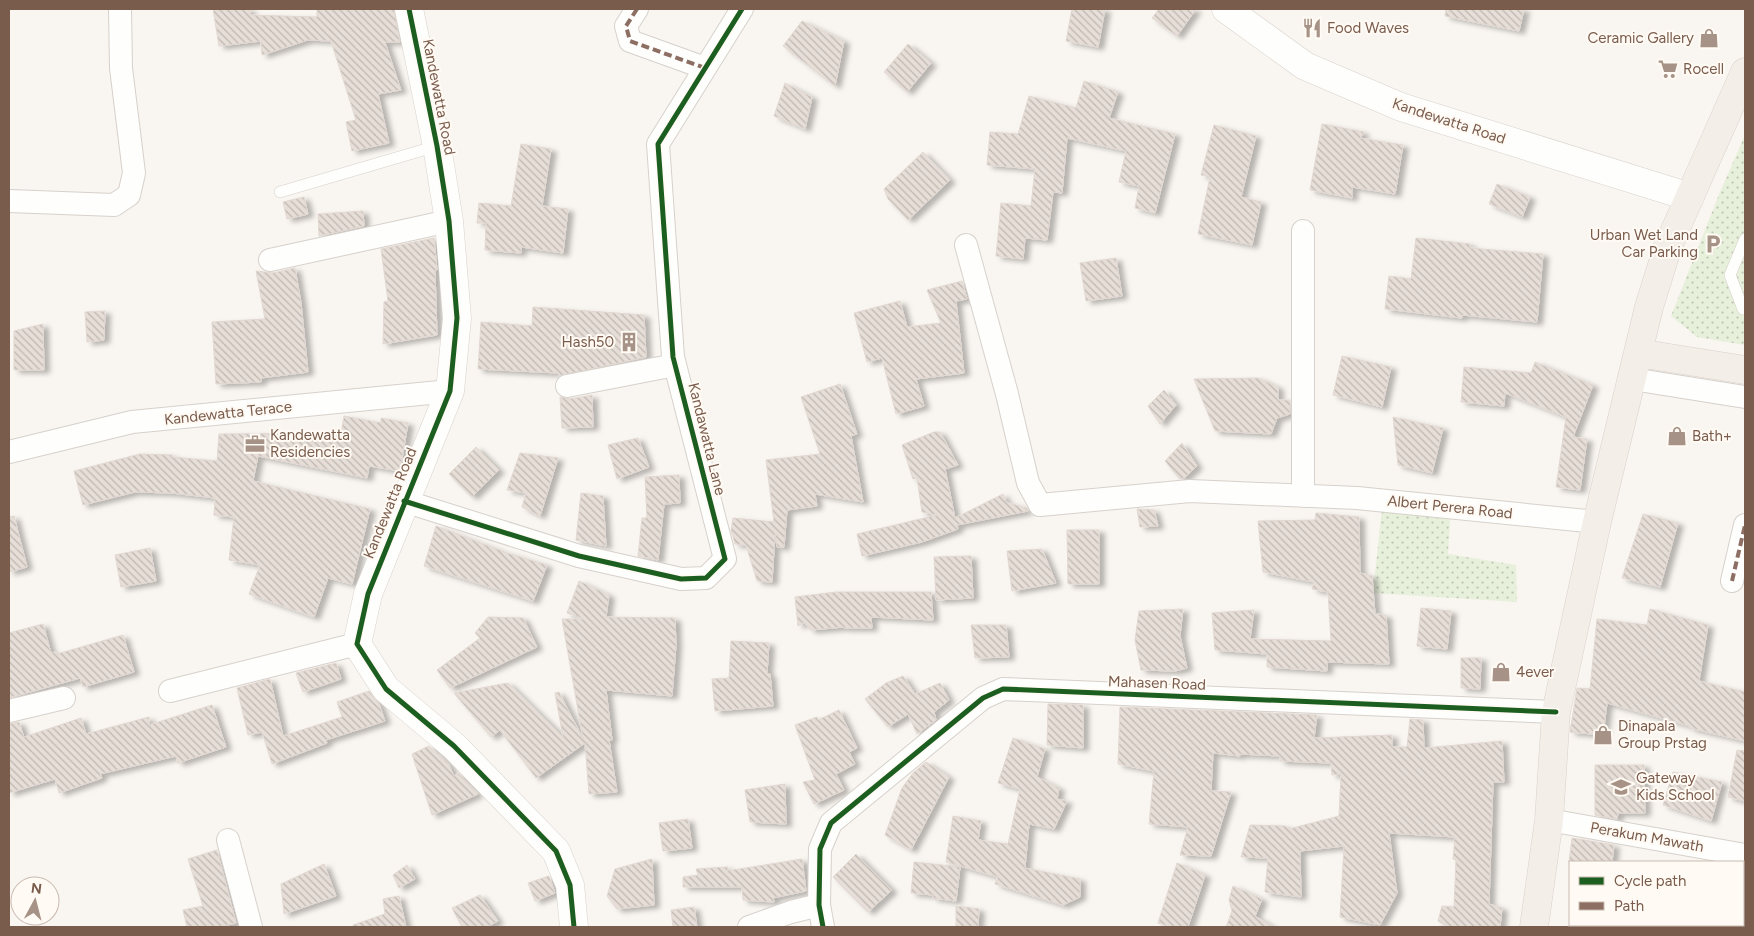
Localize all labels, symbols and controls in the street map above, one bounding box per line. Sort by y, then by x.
restaurant icon: Food Waves [1301,17,1323,39]
place label: Food Waves [1327,19,1409,37]
shop icon: Ceramic Gallery [1698,27,1720,49]
place label: Ceramic Gallery [1587,29,1694,47]
street label: Kandewatta Road [419,37,459,157]
supermarket icon: Rocell [1657,58,1679,80]
place label: Rocell [1683,60,1724,78]
street label: Kandewatta Road [1390,94,1508,148]
place label: Urban Wet Land Car Parking [1590,226,1698,261]
parking icon: Urban Wet Land Car Parking [1702,233,1724,255]
building icon: Hash50 [618,331,640,353]
place label: Hash50 [561,333,614,351]
street label: Kandawatta Lane [684,381,730,497]
street label: Kandewatta Terace [163,397,293,429]
shop icon: Bath+ [1666,425,1688,447]
place label: Kandewatta Residencies [270,426,350,461]
place label: Bath+ [1692,427,1732,445]
office icon: Kandewatta Residencies [244,433,266,455]
street label: Kandewatta Road [360,445,420,561]
street label: Albert Perera Road [1386,491,1514,523]
shop icon: 4ever [1490,661,1512,683]
place label: 4ever [1516,663,1554,681]
street label: Mahasen Road [1108,672,1206,694]
place label: Dinapala Group Prstag [1618,717,1707,752]
shop icon: Dinapala Group Prstag [1592,724,1614,746]
place label: Gateway Kids School [1636,769,1715,804]
school or university icon: Gateway Kids School [1610,776,1632,798]
street label: Perakum Mawath [1589,818,1705,856]
legend [1569,861,1744,926]
text: Cycle path [1614,872,1686,890]
north arrow [10,876,60,926]
text: N [30,879,43,898]
text: Path [1614,897,1644,915]

